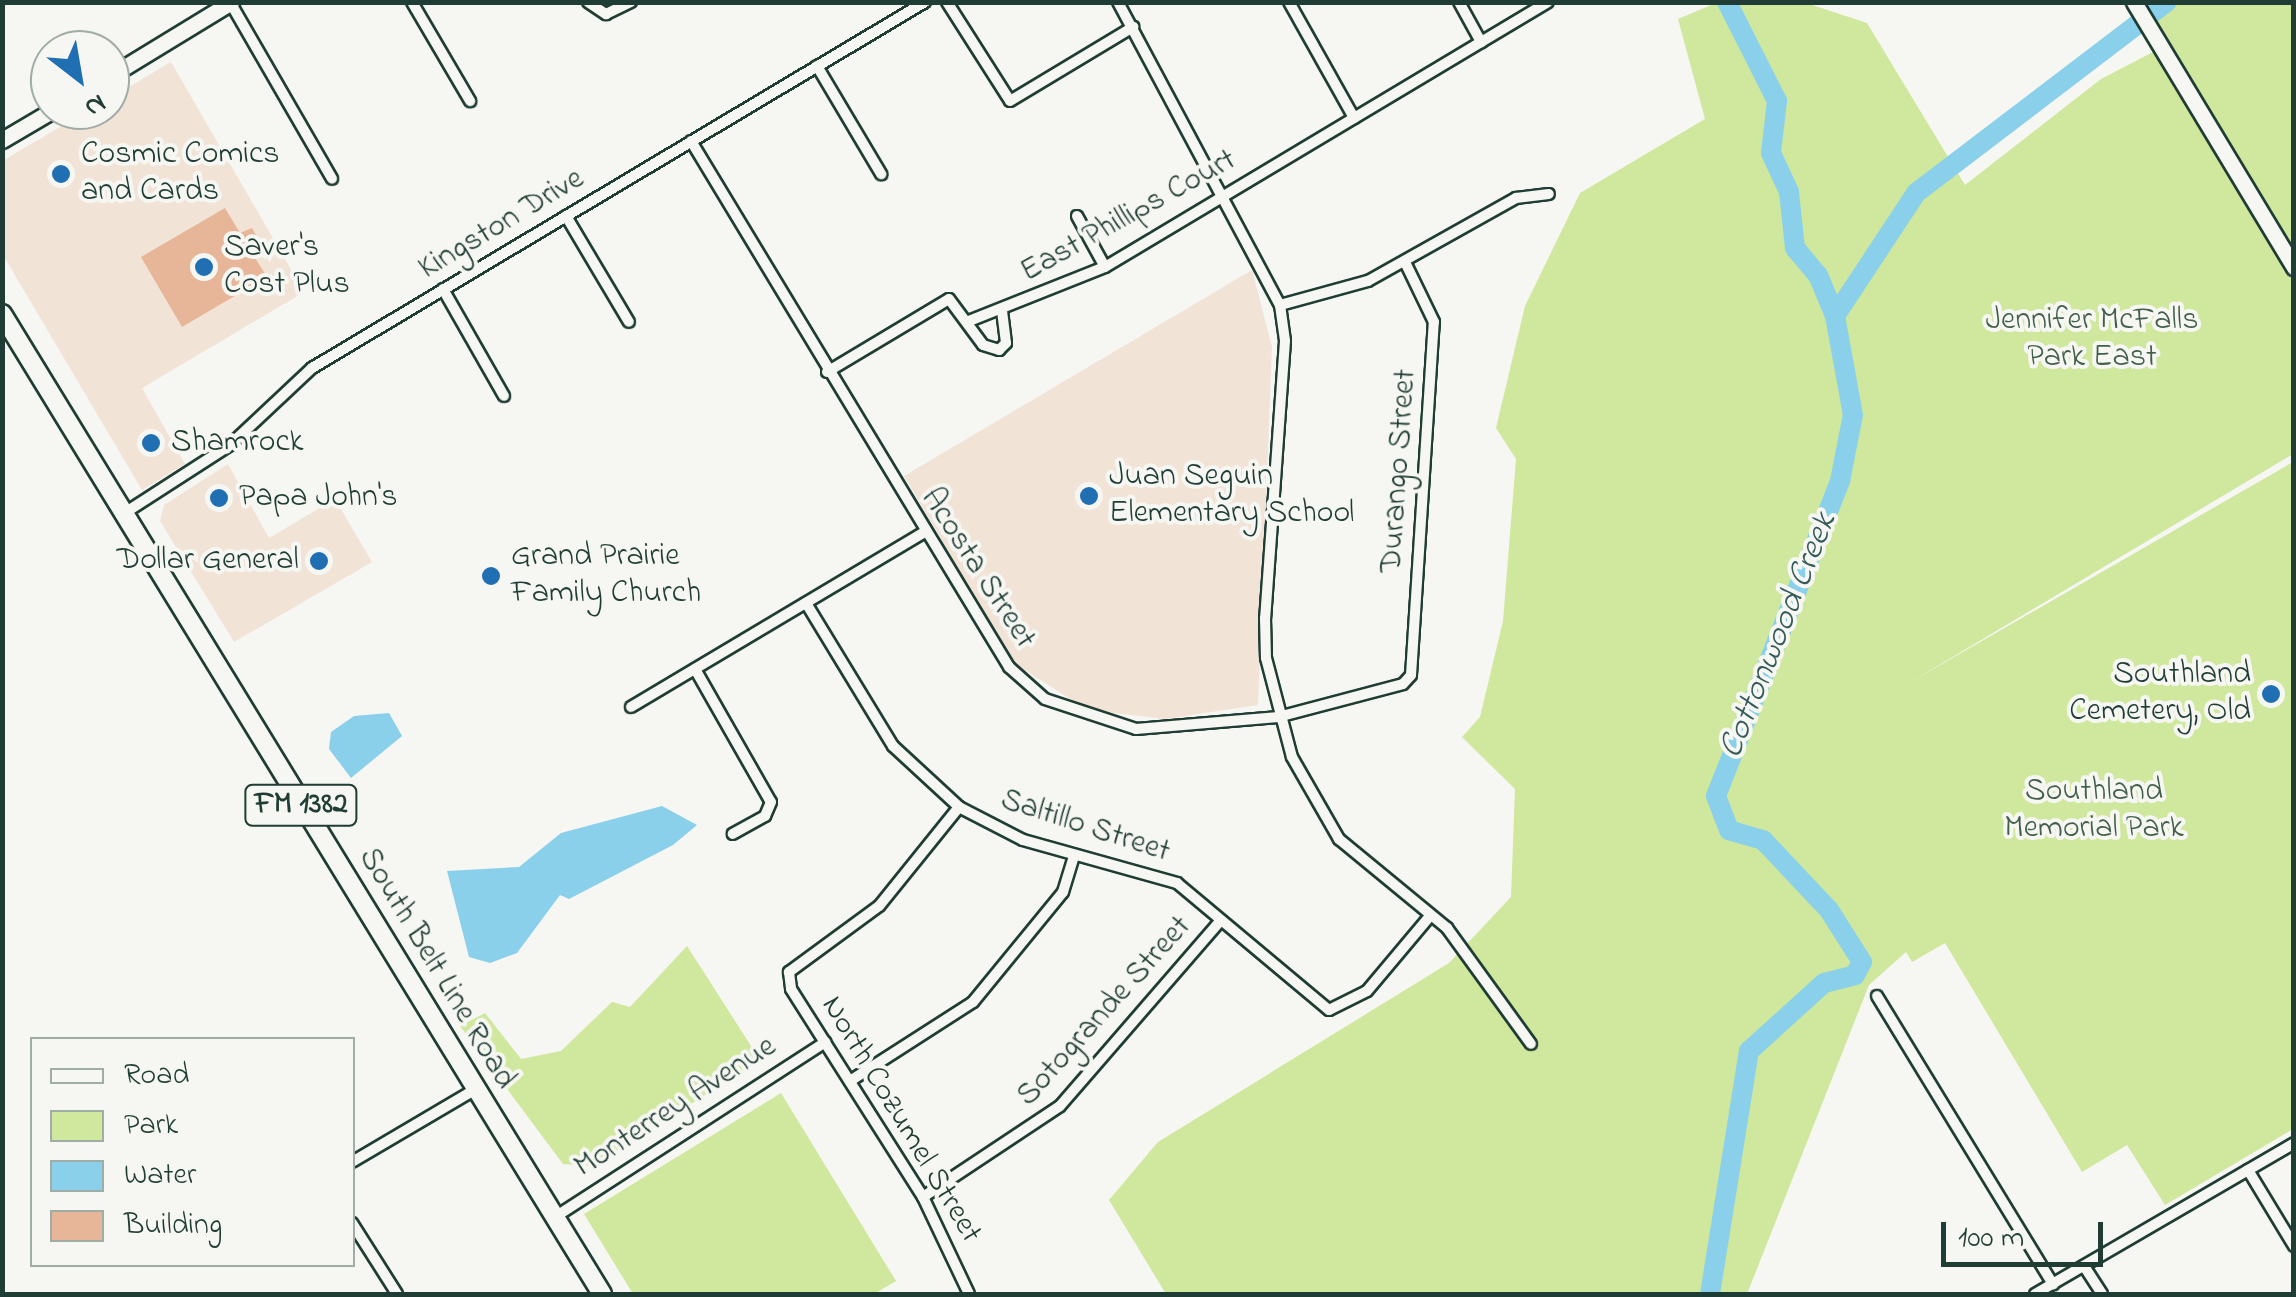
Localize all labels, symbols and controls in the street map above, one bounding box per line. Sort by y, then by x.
north arrow [30,30,130,130]
text: N [76,82,113,127]
place label: Cosmic Comics and Cards [81,137,280,212]
street label: East Phillips Court [1014,142,1244,292]
street label: Kingston Drive [413,161,591,289]
marker: Cosmic Comics and Cards [50,163,72,185]
place label: Saver's Cost Plus [224,230,350,305]
marker: Saver's Cost Plus [193,256,215,278]
park label: Jennifer McFalls Park East [1985,303,2199,378]
street label: Durango Street [1374,368,1426,574]
place label: Shamrock [171,424,304,462]
marker: Shamrock [140,432,162,454]
place label: Juan Seguin Elementary School [1109,459,1354,534]
place label: Papa John's [239,479,397,517]
street label: Acosta Street [911,482,1043,656]
marker: Juan Seguin Elementary School [1078,485,1100,507]
marker: Papa John's [208,487,230,509]
water label: Cottonwood Creek [1711,507,1847,765]
place label: Grand Prairie Family Church [511,539,701,614]
place label: Dollar General [117,542,299,580]
marker: Dollar General [308,550,330,572]
marker: Grand Prairie Family Church [480,565,502,587]
place label: Southland Cemetery, Old [2069,657,2251,732]
marker: Southland Cemetery, Old [2260,683,2282,705]
park label: Southland Memorial Park [2004,774,2184,849]
road number: FM 1382 [244,780,358,830]
street label: Saltillo Street [995,782,1175,872]
street label: South Belt Line Road [349,841,523,1097]
street label: Sotogrande Street [1009,909,1201,1115]
street label: North Cozumel Street [811,990,989,1250]
street label: Monterrey Avenue [568,1029,784,1187]
legend [30,1037,355,1267]
text: Road [124,1054,189,1098]
text: Park [124,1104,178,1148]
text: Water [124,1154,196,1198]
scale bar [1946,1202,2108,1264]
text: Building [124,1204,222,1248]
text: 100 m [1958,1217,2024,1261]

